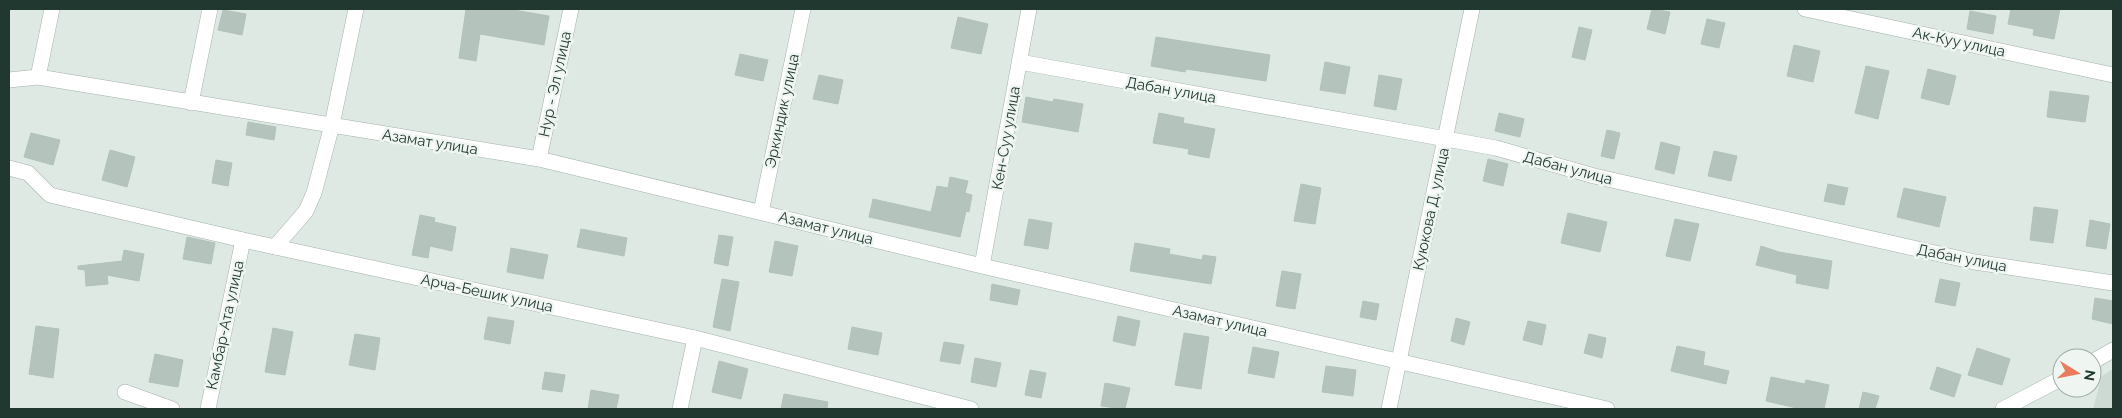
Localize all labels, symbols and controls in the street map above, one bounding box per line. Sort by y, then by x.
street label: Ак-Куу улица [1911,23,2007,61]
street label: Нур - Эл улица [535,30,575,138]
street label: Эркиндик улица [761,52,803,170]
street label: Дабан улица [1124,73,1218,107]
street label: Кен-Суу улица [988,85,1024,191]
street label: Азамат улица [381,126,479,158]
street label: Куюкова Д. улица [1409,146,1453,272]
street label: Дабан улица [1522,147,1614,189]
street label: Азамат улица [777,208,875,248]
street label: Дабан улица [1915,240,2009,276]
street label: Камбар-Ата улица [203,259,247,391]
street label: Арча-Бешик улица [419,270,555,316]
street label: Азамат улица [1171,301,1269,341]
north arrow [2052,348,2102,398]
text: N [2081,369,2099,382]

